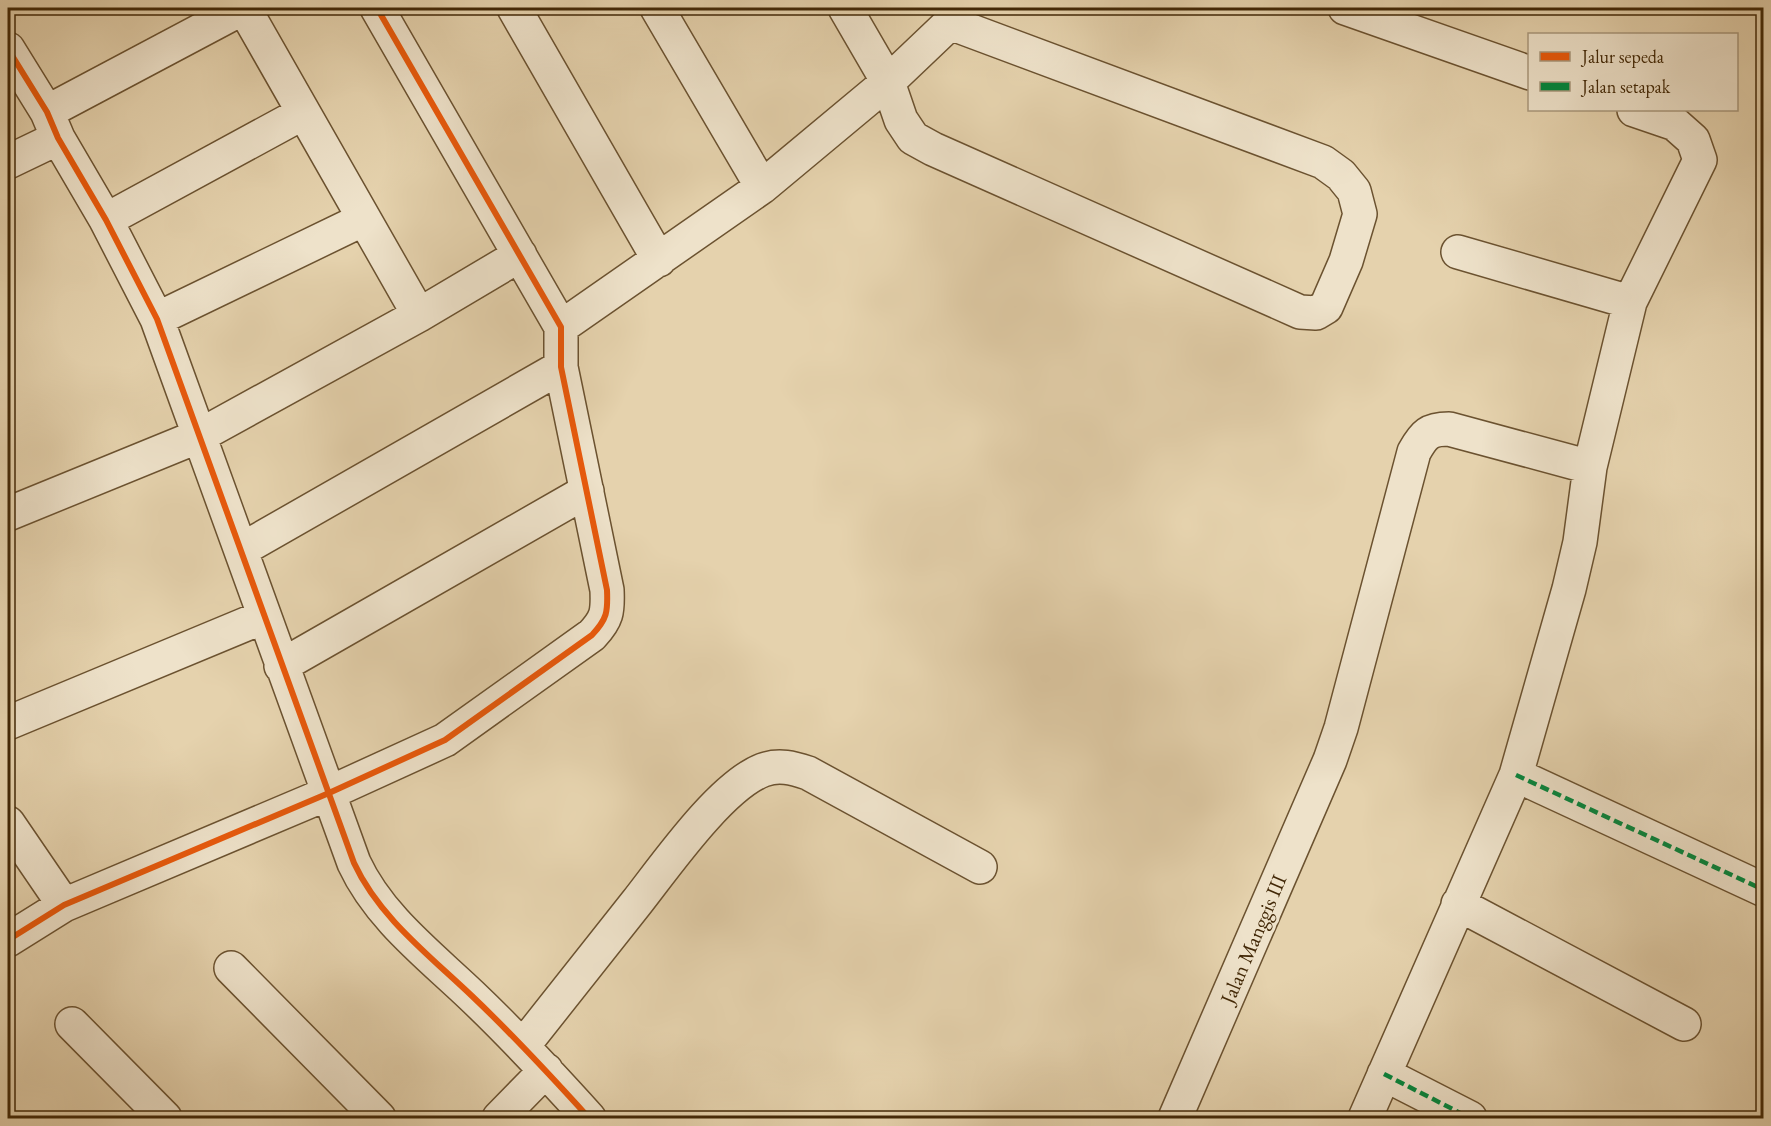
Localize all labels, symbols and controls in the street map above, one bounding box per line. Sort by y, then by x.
legend [1528,33,1738,111]
text: Jalur sepeda [1580,45,1665,68]
text: Jalan setapak [1580,75,1671,98]
street label: Jalan Manggis III [1213,870,1292,1010]

